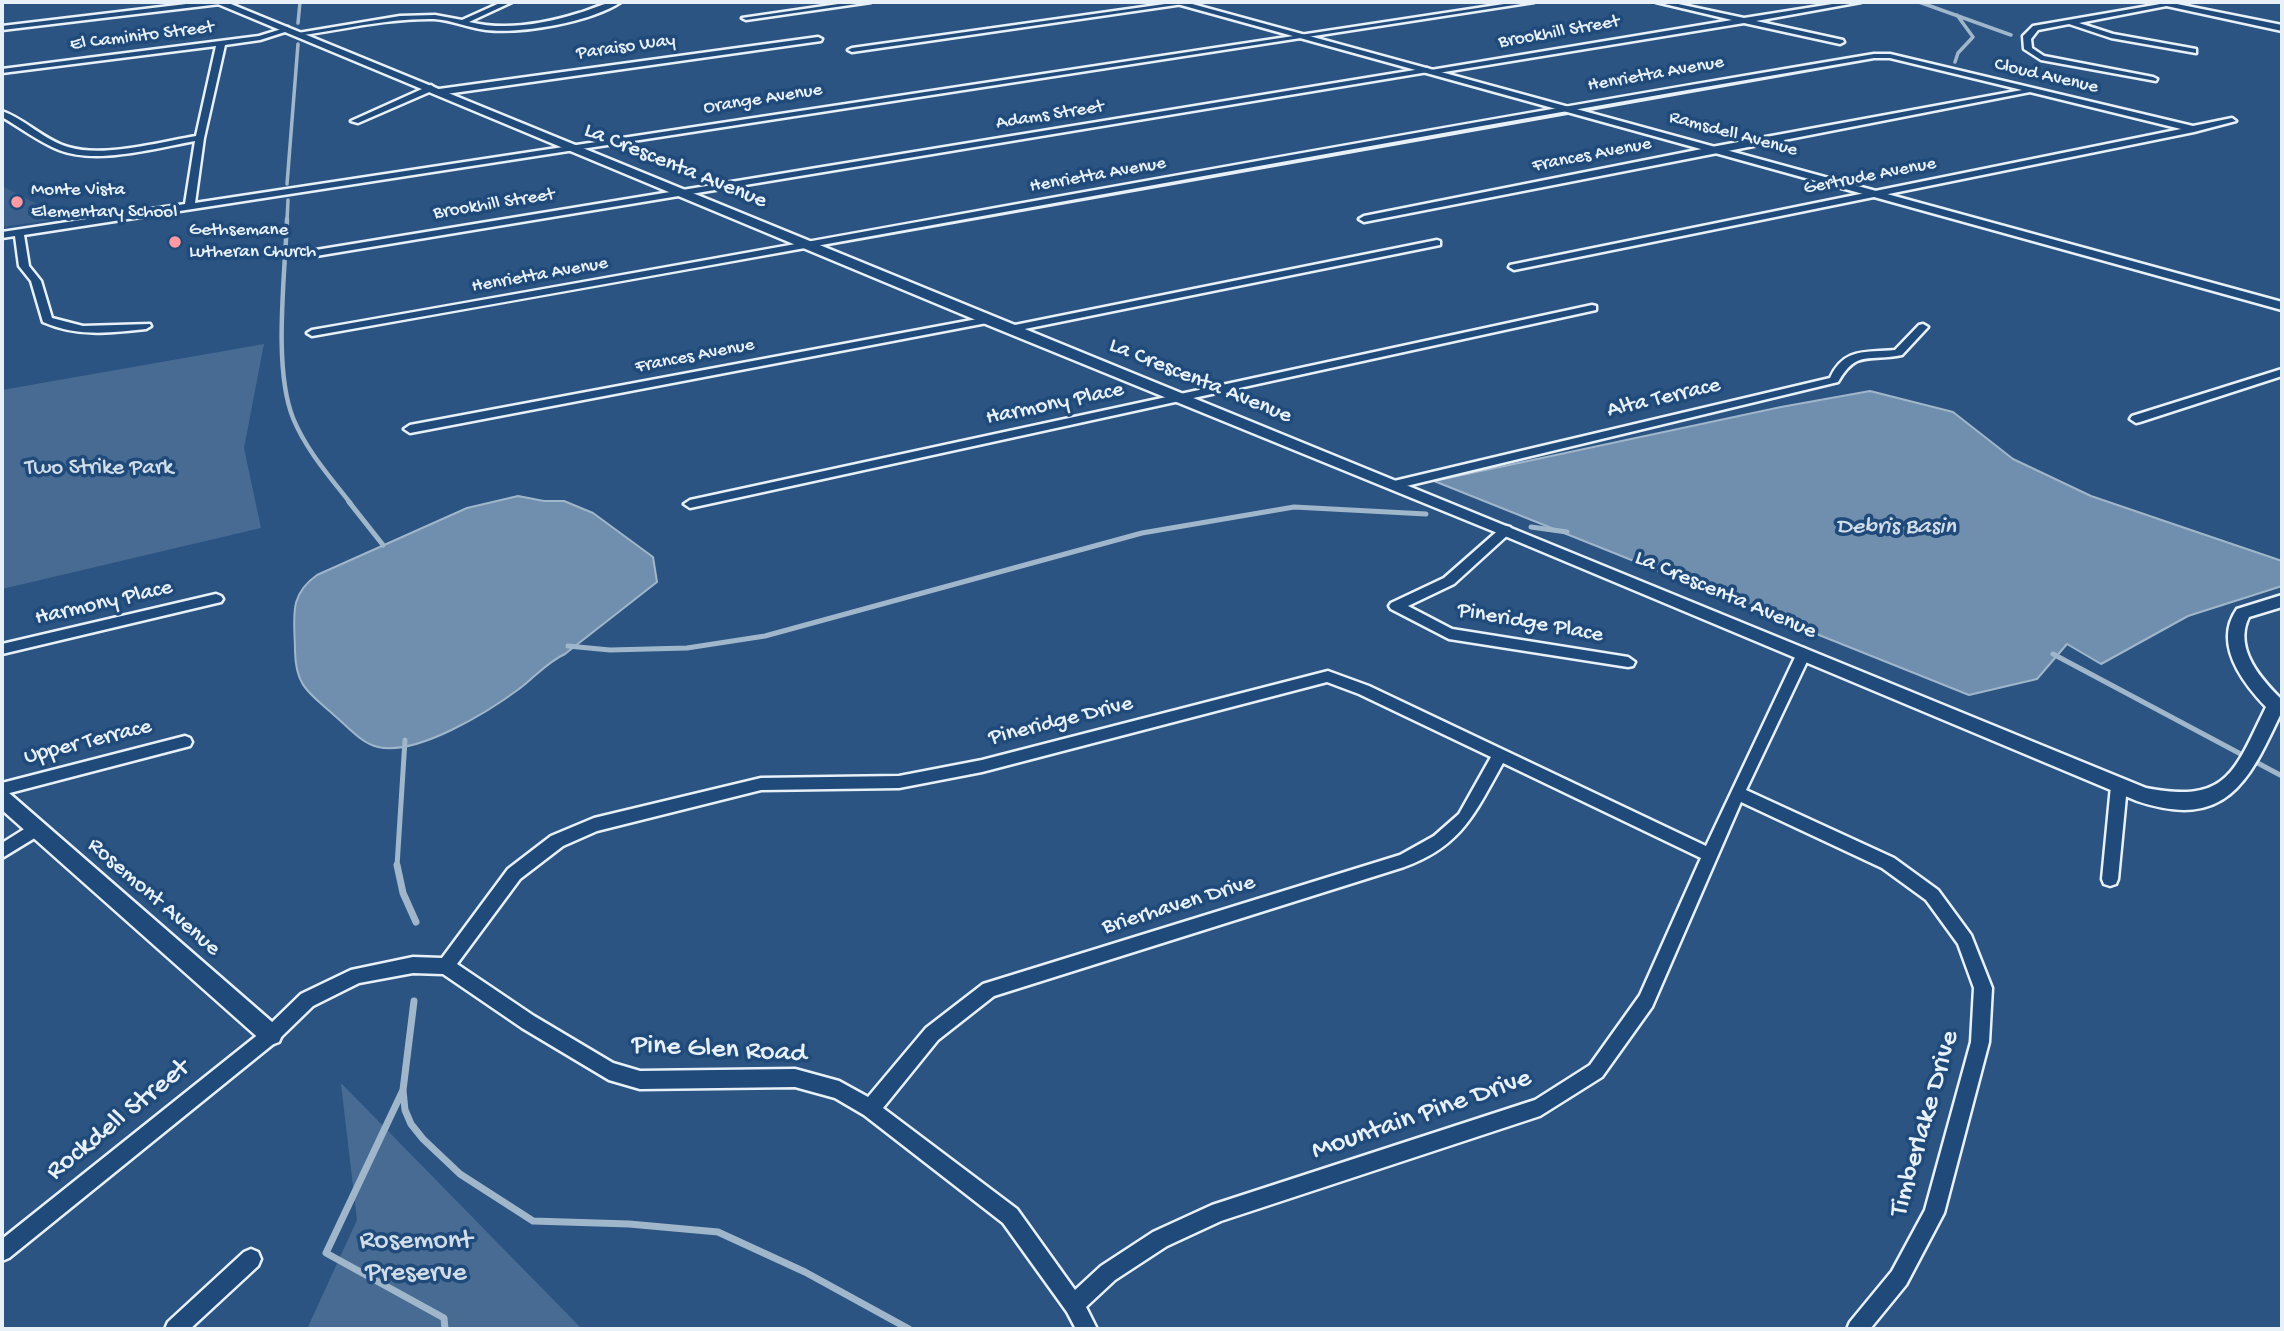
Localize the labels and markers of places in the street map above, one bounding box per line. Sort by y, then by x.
place label: Monte Vista Elementary School [31,180,177,224]
marker: Monte Vista Elementary School [9,194,25,210]
place label: Gethsemane Lutheran Church [189,220,316,264]
marker: Gethsemane Lutheran Church [167,234,183,250]

